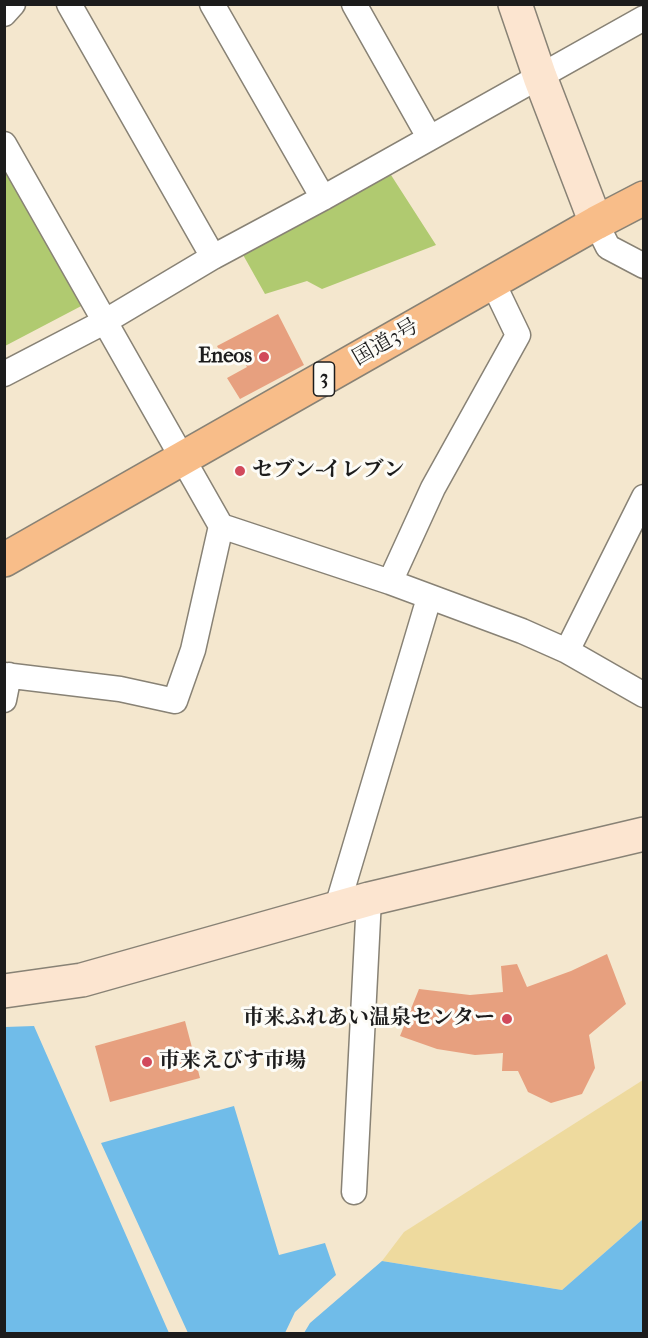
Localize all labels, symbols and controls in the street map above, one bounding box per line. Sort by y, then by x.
street label: 国道3号 [349,314,423,372]
place label: Eneos [198,344,252,370]
marker: Eneos [257,350,271,364]
road number: 3 [314,362,334,396]
place label: セブン-イレブン [252,458,404,484]
marker: セブン-イレブン [233,464,247,478]
place label: 市来ふれあい温泉センター [243,1006,495,1032]
marker: 市来ふれあい温泉センター [500,1012,514,1026]
place label: 市来えびす市場 [159,1049,306,1075]
marker: 市来えびす市場 [140,1055,154,1069]

